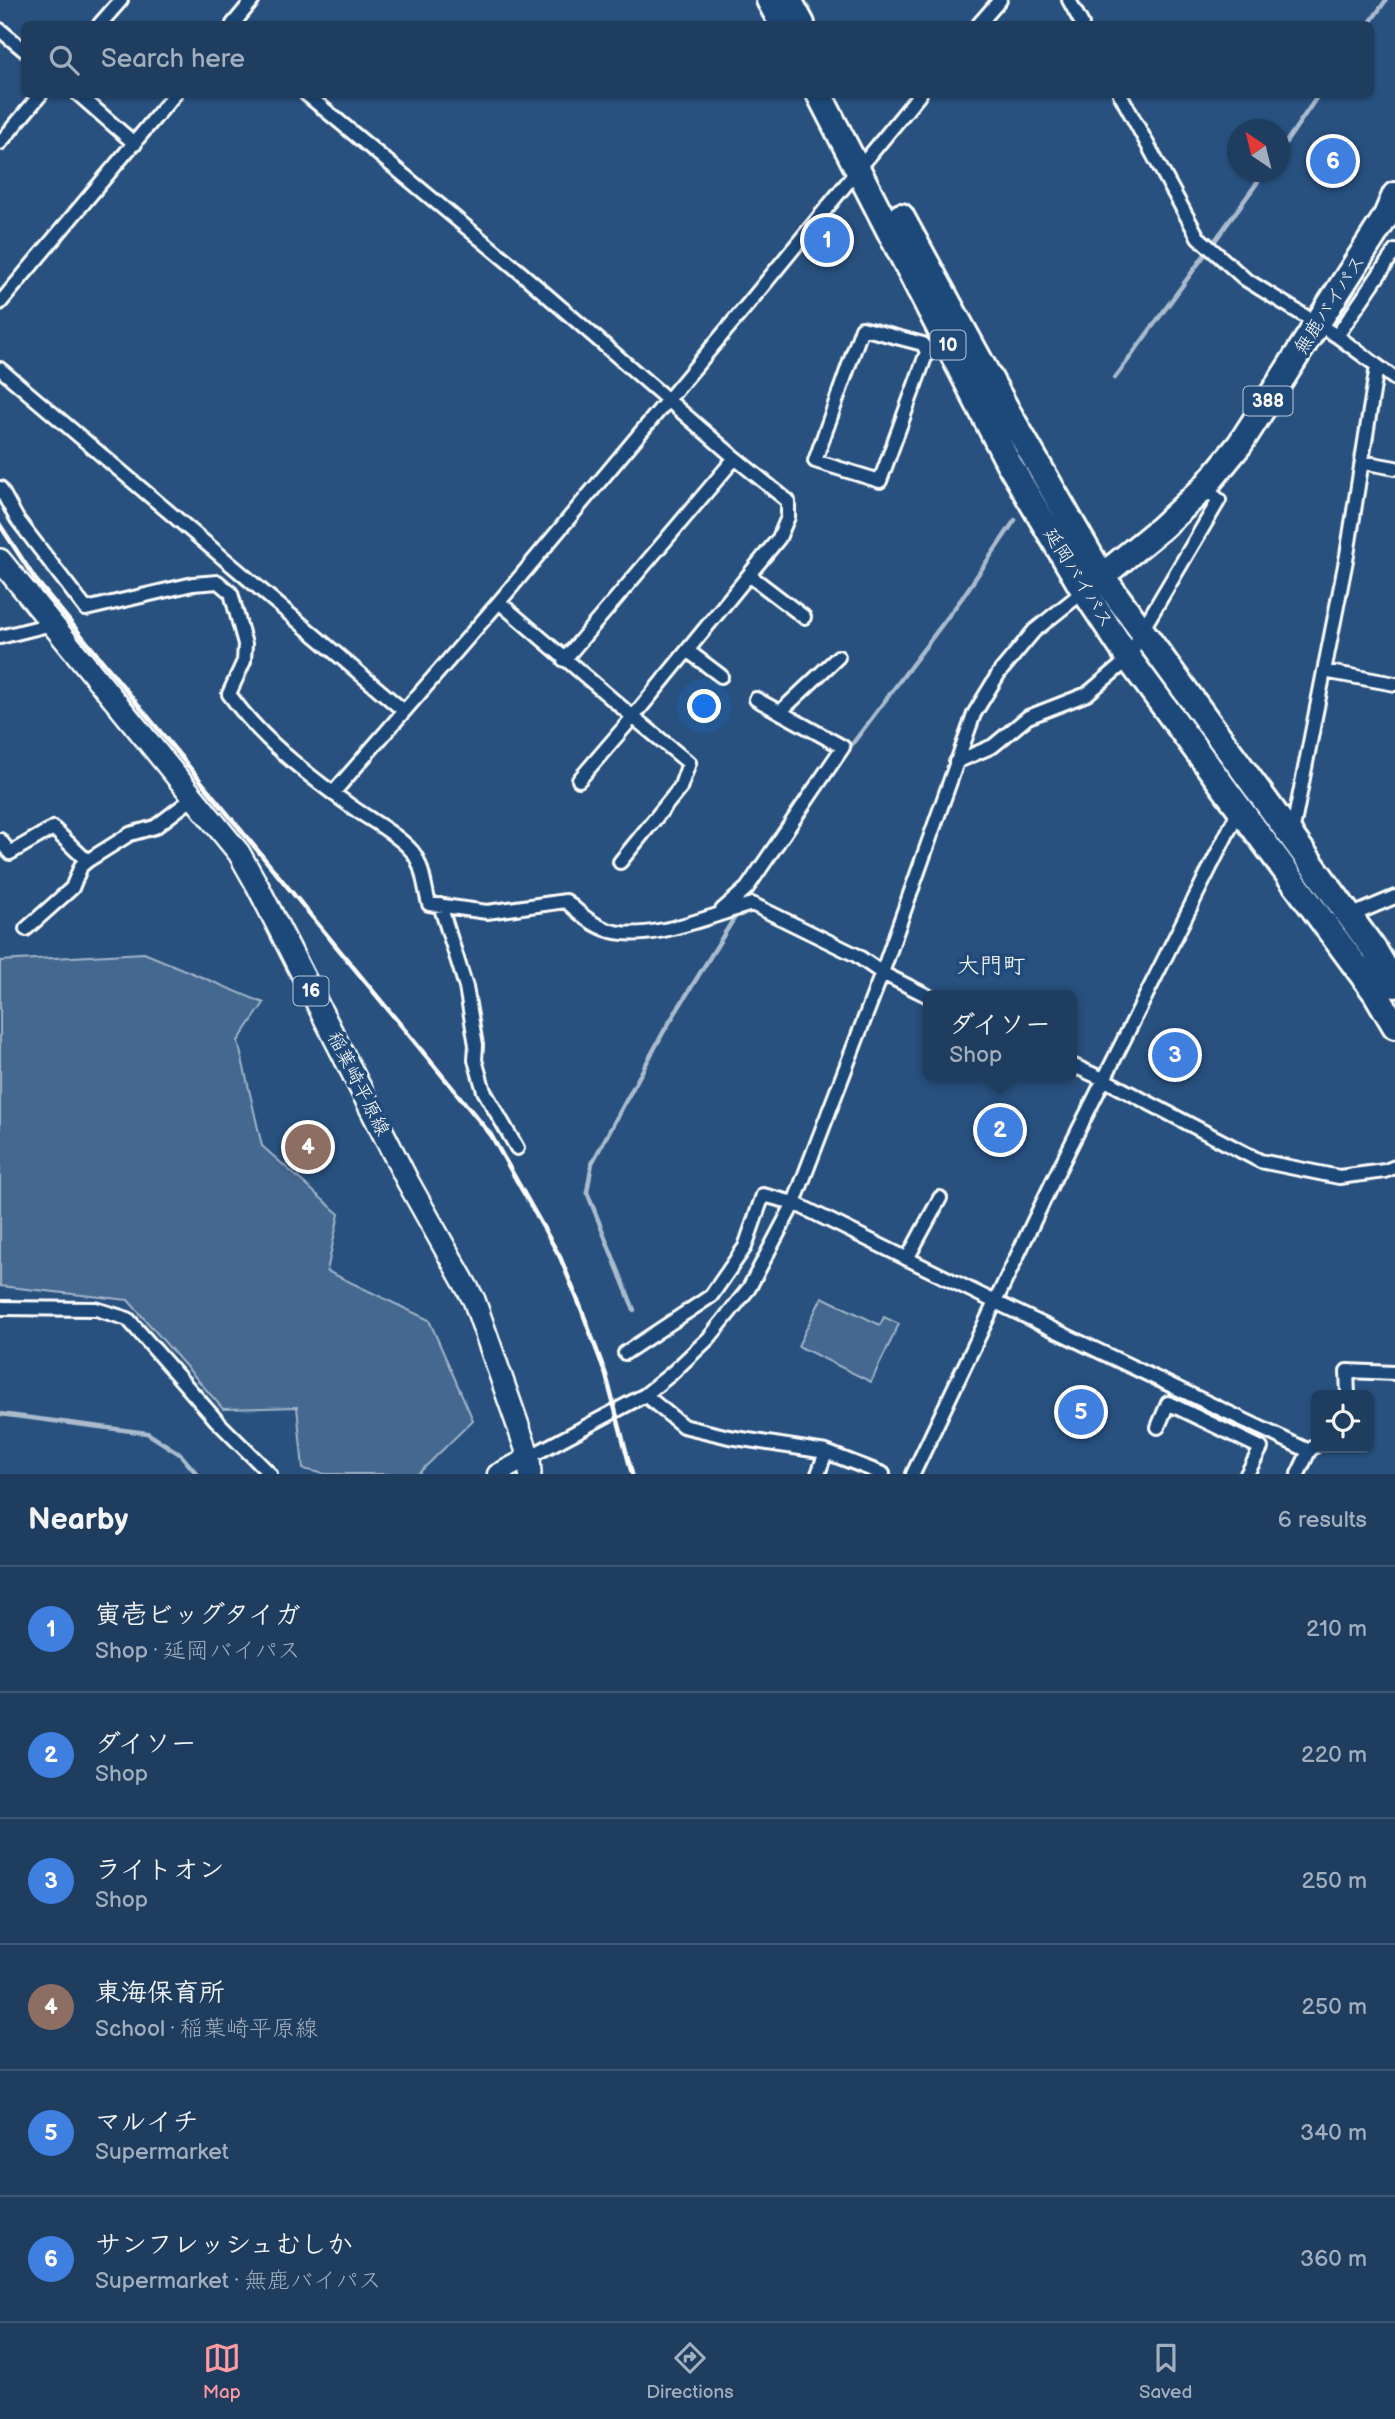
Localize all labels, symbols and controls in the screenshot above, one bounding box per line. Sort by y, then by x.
search box [21,21,1374,98]
icon: search [45,41,83,79]
text: Search here [101,44,245,75]
north arrow [1227,119,1290,182]
pin: 6 [1310,135,1356,187]
pin: 1 [804,214,850,266]
street label: 無鹿バイパス [1289,251,1371,359]
road number: 10 [930,330,965,360]
road number: 388 [1244,386,1292,416]
street label: 延岡バイパス [1038,524,1118,632]
your location [687,689,721,723]
district label: 大門町 [957,952,1026,980]
road number: 16 [294,976,328,1006]
popup [923,990,1077,1081]
text: ダイソー [949,1010,1051,1041]
street label: 稲葉崎平原線 [322,1028,394,1140]
pin: 3 [1152,1029,1198,1081]
text: Shop [949,1041,1002,1069]
pin: 2 [977,1104,1023,1156]
pin: 4 [285,1121,331,1173]
pin: 5 [1058,1386,1104,1438]
map controls [1311,1390,1374,1453]
button: locate [1311,1390,1374,1453]
text: Nearby [28,1502,128,1538]
text: 6 results [1278,1506,1367,1534]
text: 寅壱ビッグタイガ [95,1600,300,1631]
text: 1 [46,1615,56,1643]
text: 210 m [1306,1615,1367,1643]
text: Shop · 延岡バイパス [95,1637,301,1665]
text: ダイソー [95,1729,196,1760]
text: 2 [44,1741,58,1769]
text: 220 m [1301,1741,1367,1769]
text: Shop [95,1760,148,1788]
text: ライトオン [95,1855,224,1886]
text: 3 [44,1867,58,1895]
text: 250 m [1301,1867,1367,1895]
text: Shop [95,1886,148,1914]
text: 東海保育所 [95,1978,225,2009]
text: 4 [44,1993,58,2021]
text: 250 m [1301,1993,1367,2021]
text: School · 稲葉崎平原線 [95,2015,318,2043]
text: マルイチ [95,2107,198,2138]
text: 5 [44,2119,58,2147]
text: 340 m [1300,2119,1367,2147]
text: Supermarket [95,2138,229,2166]
text: サンフレッシュむしか [95,2230,353,2261]
text: 6 [44,2245,58,2273]
text: 360 m [1300,2245,1367,2273]
text: Supermarket · 無鹿バイパス [95,2267,381,2295]
tab: Map [203,2339,241,2404]
tab: Directions [646,2339,734,2404]
tab: Saved [1139,2339,1192,2404]

